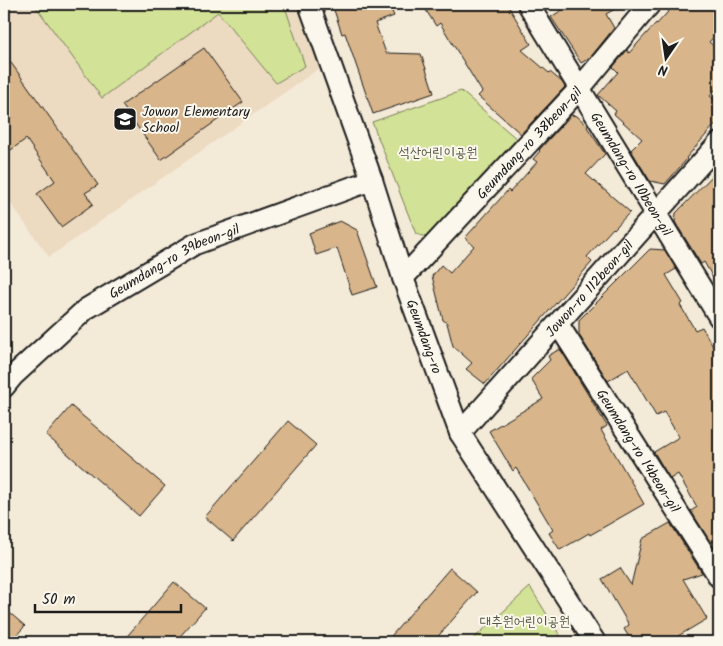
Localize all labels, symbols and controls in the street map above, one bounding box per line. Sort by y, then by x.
north arrow [640,32,690,82]
text: N [656,58,670,81]
street label: Geumdang-ro 38beon-gil [472,82,588,205]
place label: Jowon Elementary School [142,101,250,139]
school or university icon: Jowon Elementary School [112,106,138,132]
street label: Geumdang-ro 10beon-gil [584,108,678,241]
park label: 석산어린이공원 [399,142,477,164]
street label: Geumdang-ro 39beon-gil [105,219,243,305]
street label: Jowon-ro 112beon-gil [541,235,640,342]
street label: Geumdang-ro [400,296,447,377]
street label: Geumdang-ro 14beon-gil [590,385,686,518]
scale bar [35,581,181,613]
text: 50 m [42,588,76,612]
park label: 대추원어린이공원 [480,611,570,633]

